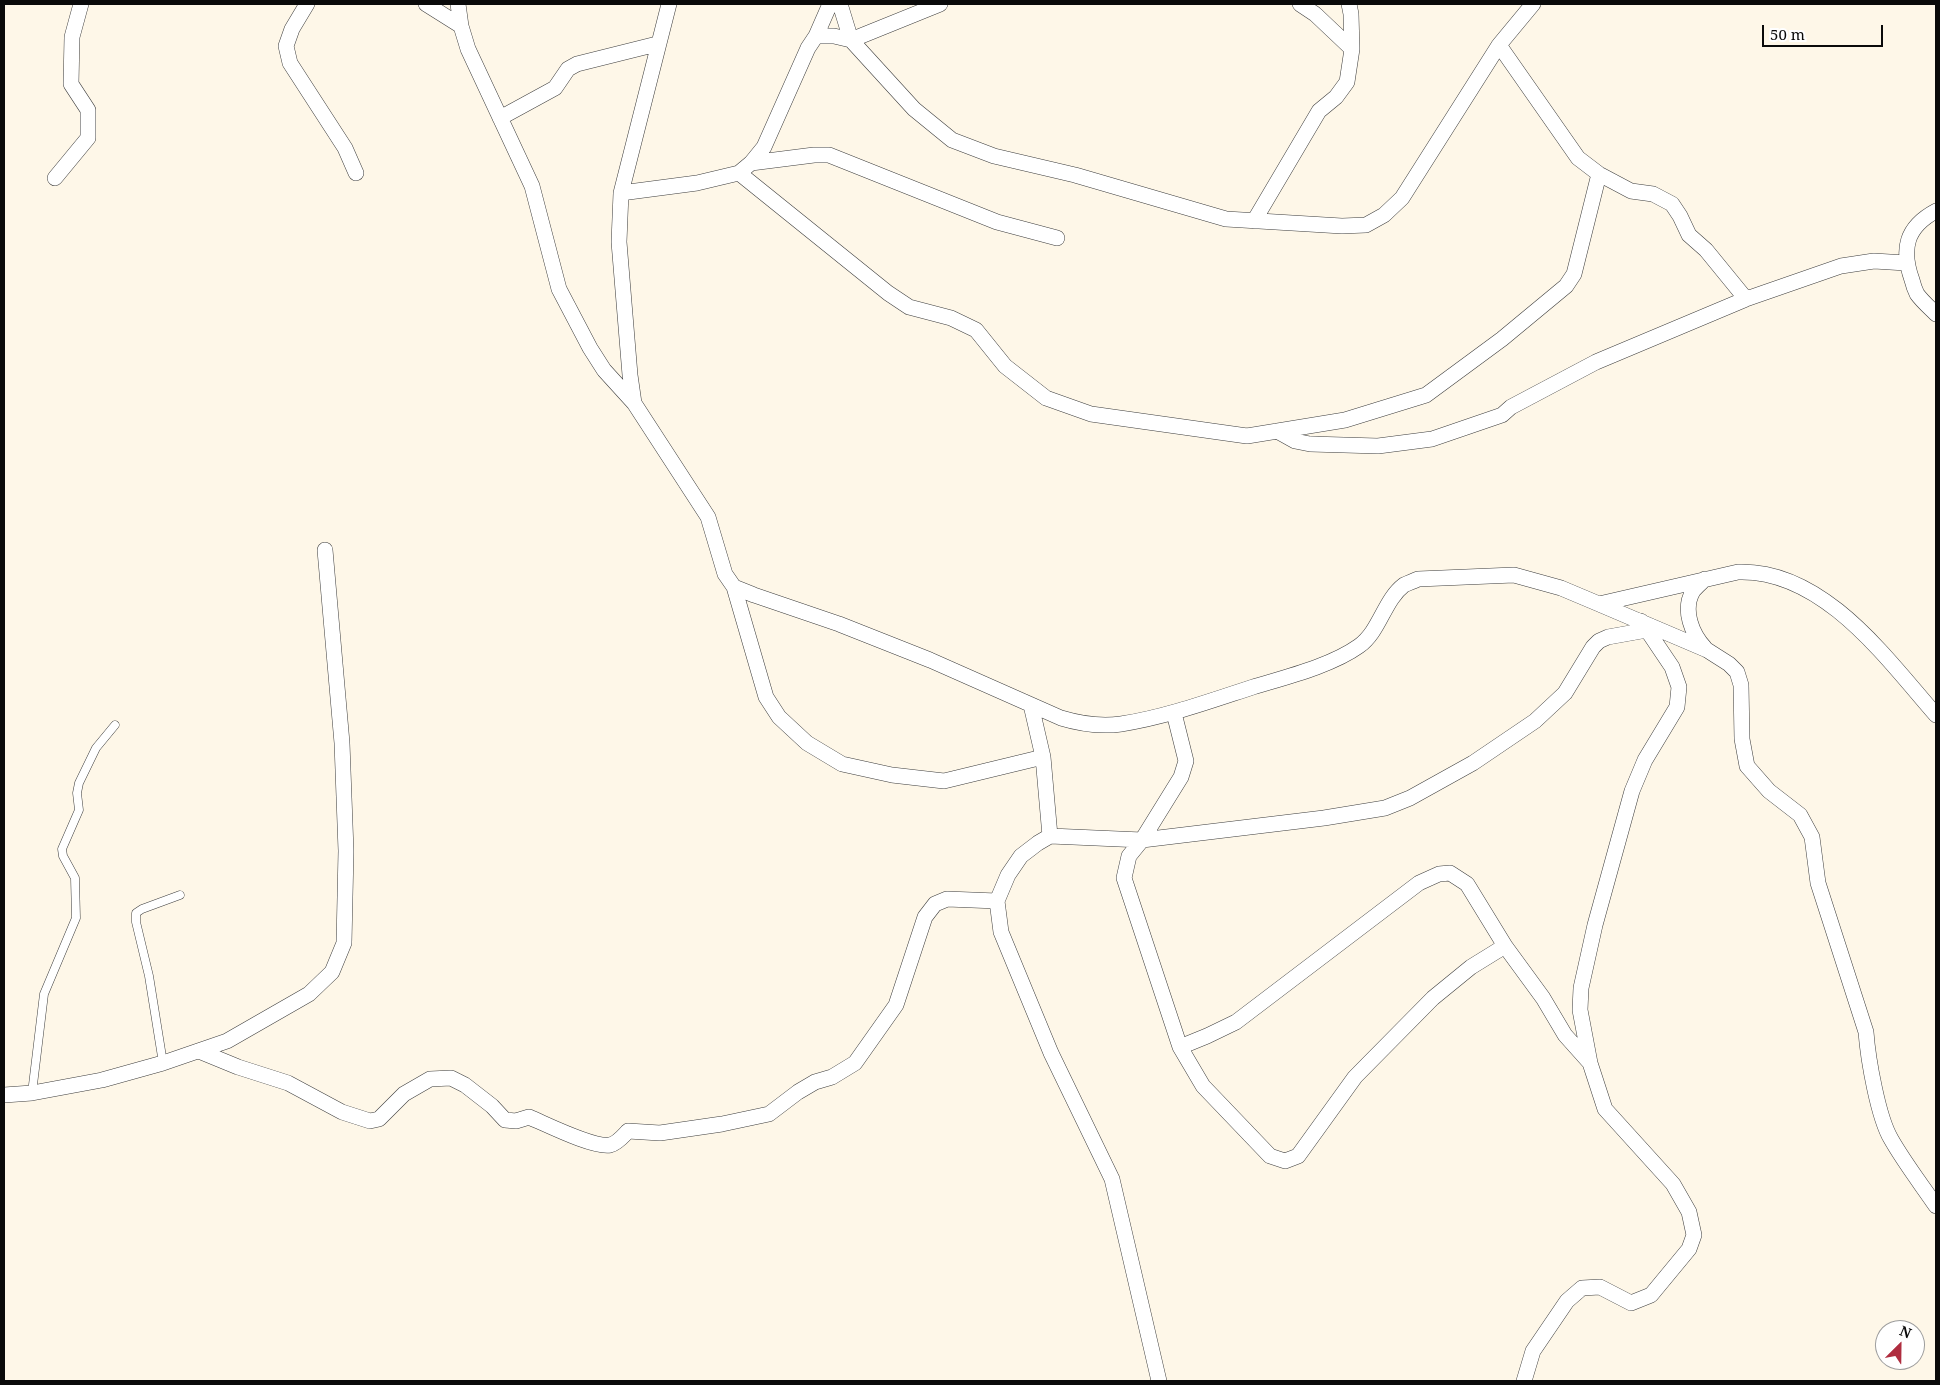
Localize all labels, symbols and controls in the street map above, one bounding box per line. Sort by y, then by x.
scale bar [1765,15,1886,47]
text: 50 m [1770,24,1805,44]
north arrow [1875,1320,1925,1370]
text: N [1897,1321,1914,1343]

